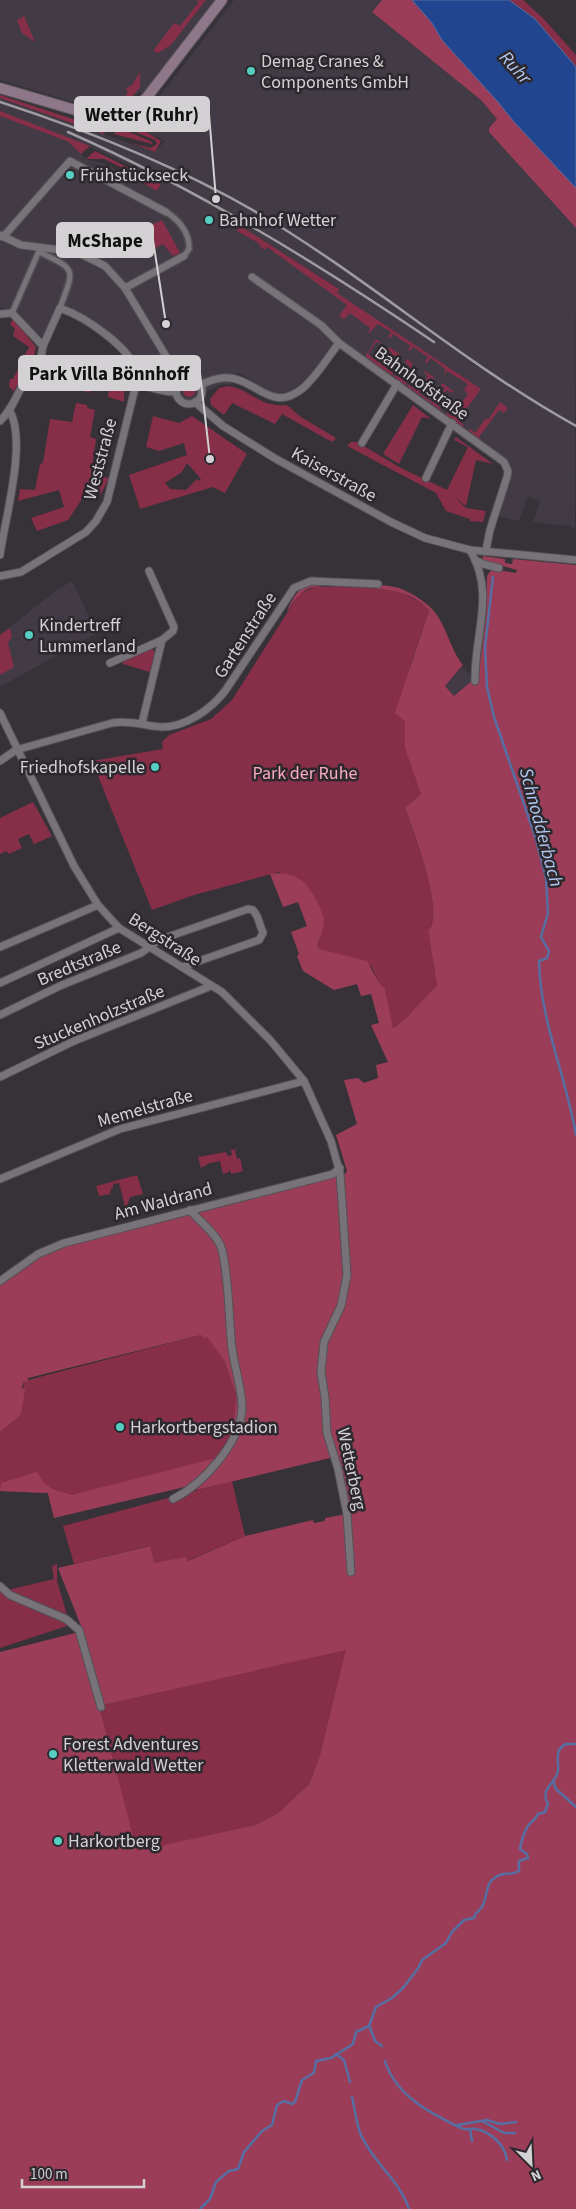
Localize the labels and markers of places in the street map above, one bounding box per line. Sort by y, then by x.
place label: Demag Cranes & Components GmbH [261,49,409,95]
marker: Demag Cranes & Components GmbH [245,65,257,77]
callout: Wetter (Ruhr) [75,97,209,131]
place label: Frühstückseck [80,163,188,188]
marker: Frühstückseck [64,169,76,181]
place label: Bahnhof Wetter [219,208,337,233]
marker: Bahnhof Wetter [203,214,215,226]
callout: McShape [57,223,153,257]
callout: Park Villa Bönnhoff [19,356,200,390]
place label: Kindertreff Lummerland [39,613,136,659]
marker: Kindertreff Lummerland [23,629,35,641]
place label: Friedhofskapelle [20,755,145,780]
marker: Friedhofskapelle [149,761,161,773]
place label: Harkortbergstadion [130,1415,278,1440]
marker: Harkortbergstadion [114,1421,126,1433]
place label: Forest Adventures Kletterwald Wetter [63,1732,204,1778]
marker: Forest Adventures Kletterwald Wetter [47,1748,59,1760]
place label: Harkortberg [68,1829,160,1854]
marker: Harkortberg [52,1835,64,1847]

